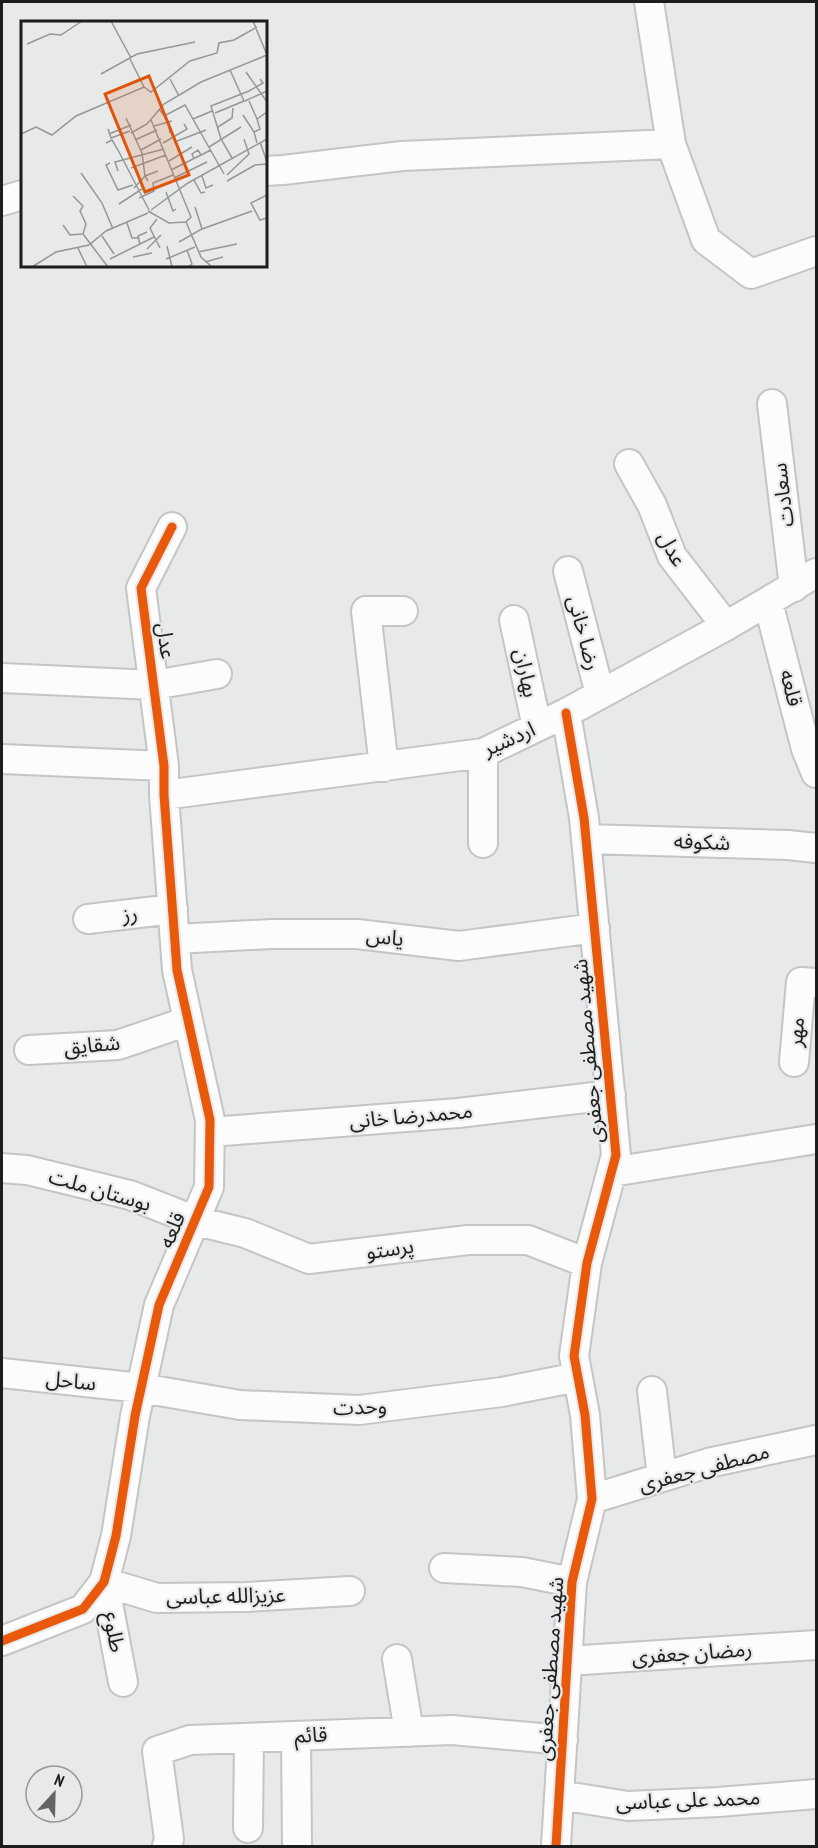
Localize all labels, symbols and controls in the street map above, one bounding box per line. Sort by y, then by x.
inset map [21,21,267,267]
street label: سعادت [765,461,800,529]
street label: عدل [652,526,693,571]
street label: رضا خانی [562,593,607,673]
street label: عدل [151,621,182,661]
street label: بهاران [508,646,545,700]
street label: قلعه [774,667,809,709]
street label: اردشیر [477,715,539,762]
street label: شکوفه [673,827,731,856]
street label: رز [120,899,139,928]
street label: یاس [365,921,405,952]
street label: شهید مصطفی جعفری [566,958,609,1144]
street label: مهر [781,1016,810,1049]
street label: شقایق [63,1029,121,1060]
street label: محمدرضا خانی [348,1097,474,1134]
street label: بوستان ملت [46,1162,154,1217]
street label: قلعه [152,1208,191,1252]
street label: پرستو [364,1232,416,1265]
street label: ساحل [45,1364,97,1397]
street label: وحدت [333,1392,387,1421]
street label: مصطفی جعفری [636,1437,772,1498]
street label: شهید مصطفی جعفری [530,1576,569,1762]
street label: عزیزالله عباسی [166,1581,286,1610]
street label: طلوع [95,1609,132,1655]
street label: رمضان جعفری [631,1635,753,1670]
street label: قائم [294,1720,328,1751]
north arrow [24,1764,84,1824]
text: N [52,1769,67,1791]
street label: محمد علی عباسی [615,1783,761,1816]

